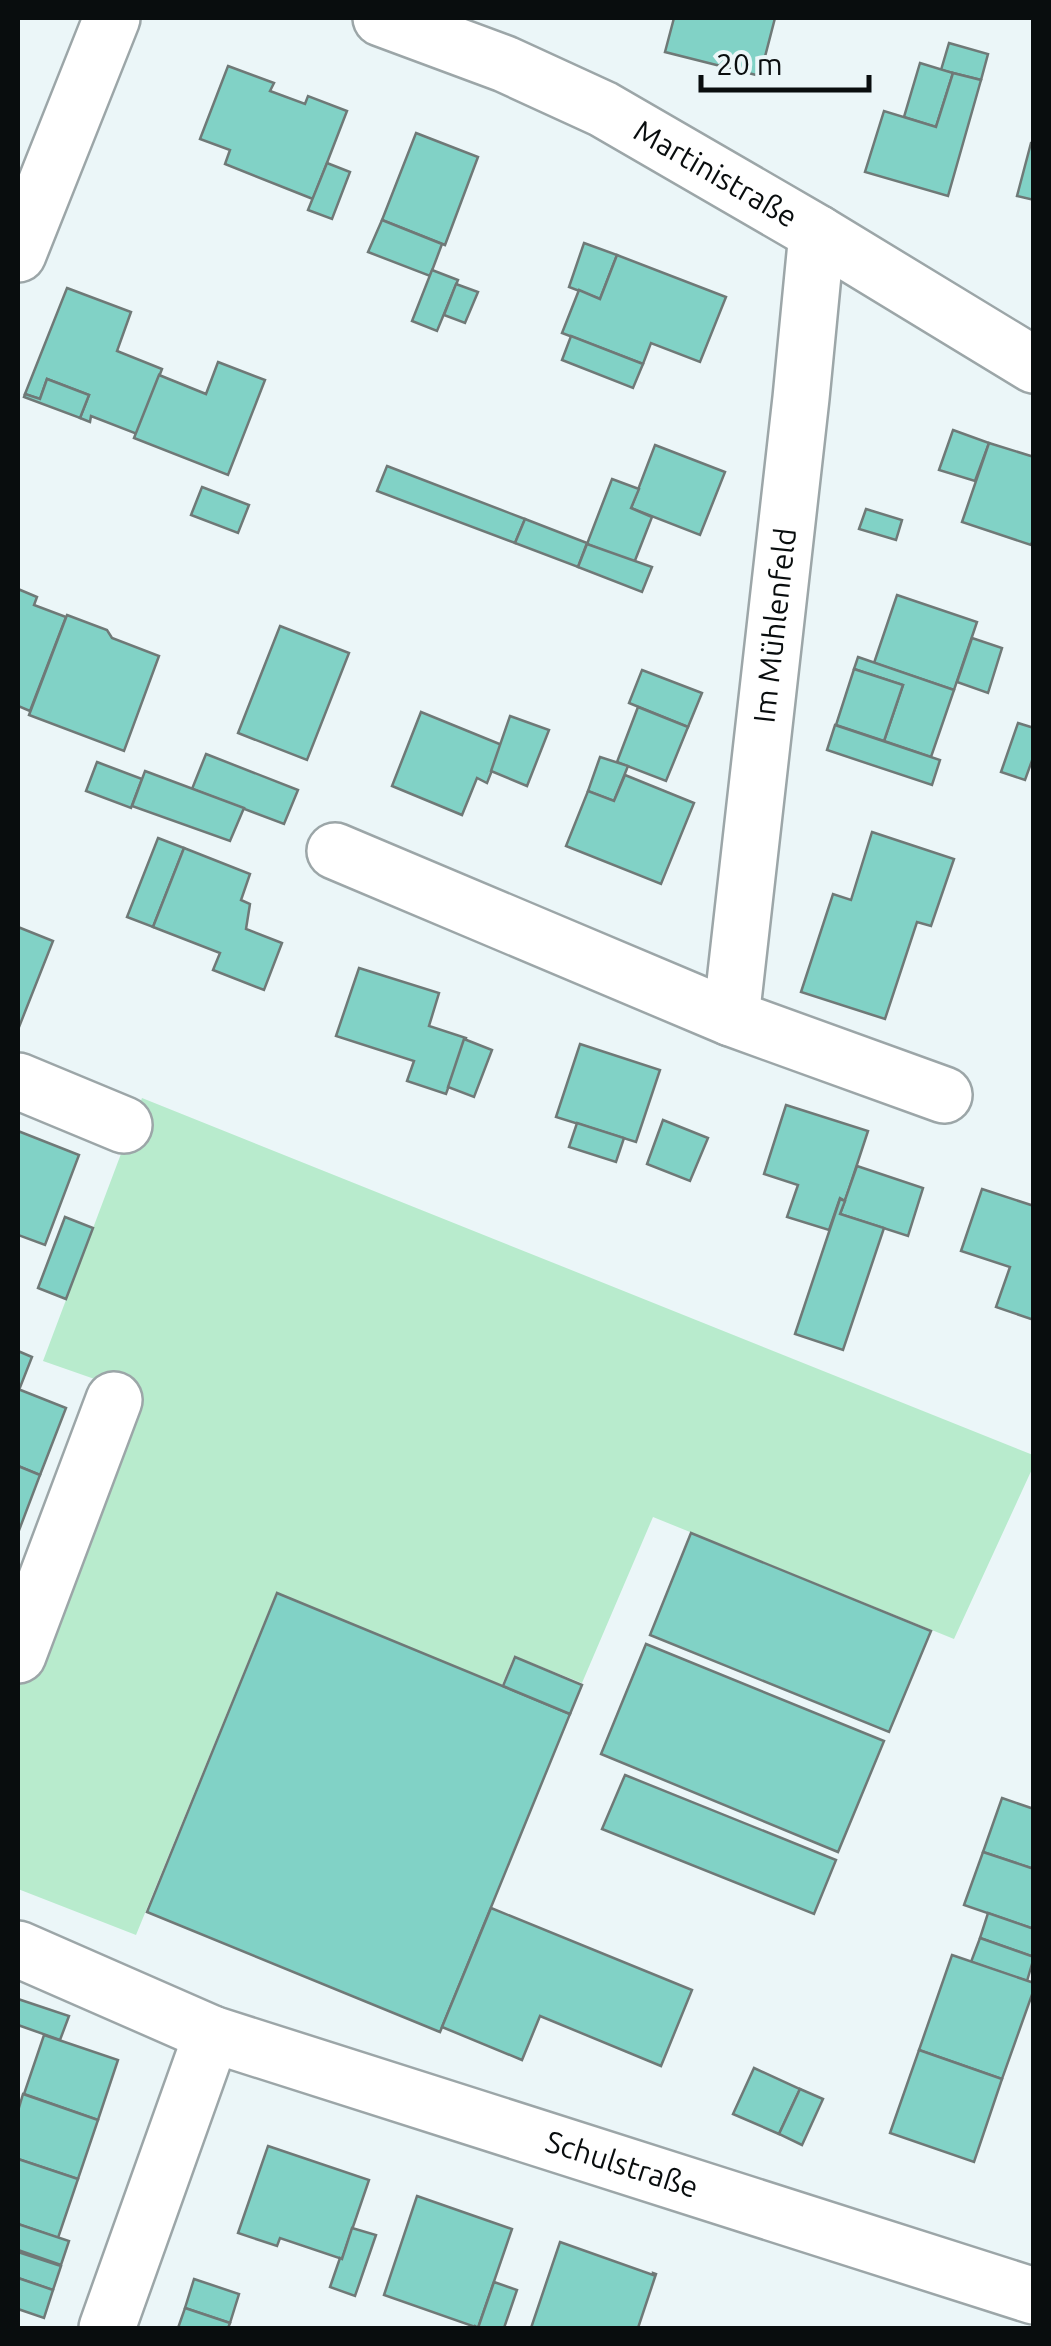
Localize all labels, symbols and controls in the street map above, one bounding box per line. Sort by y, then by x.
scale bar [701,30,868,92]
text: 20 m [716,47,783,81]
street label: Martinistraße [628,113,803,234]
street label: Im Mühlenfeld [746,526,802,725]
street label: Schulstraße [542,2123,703,2204]

